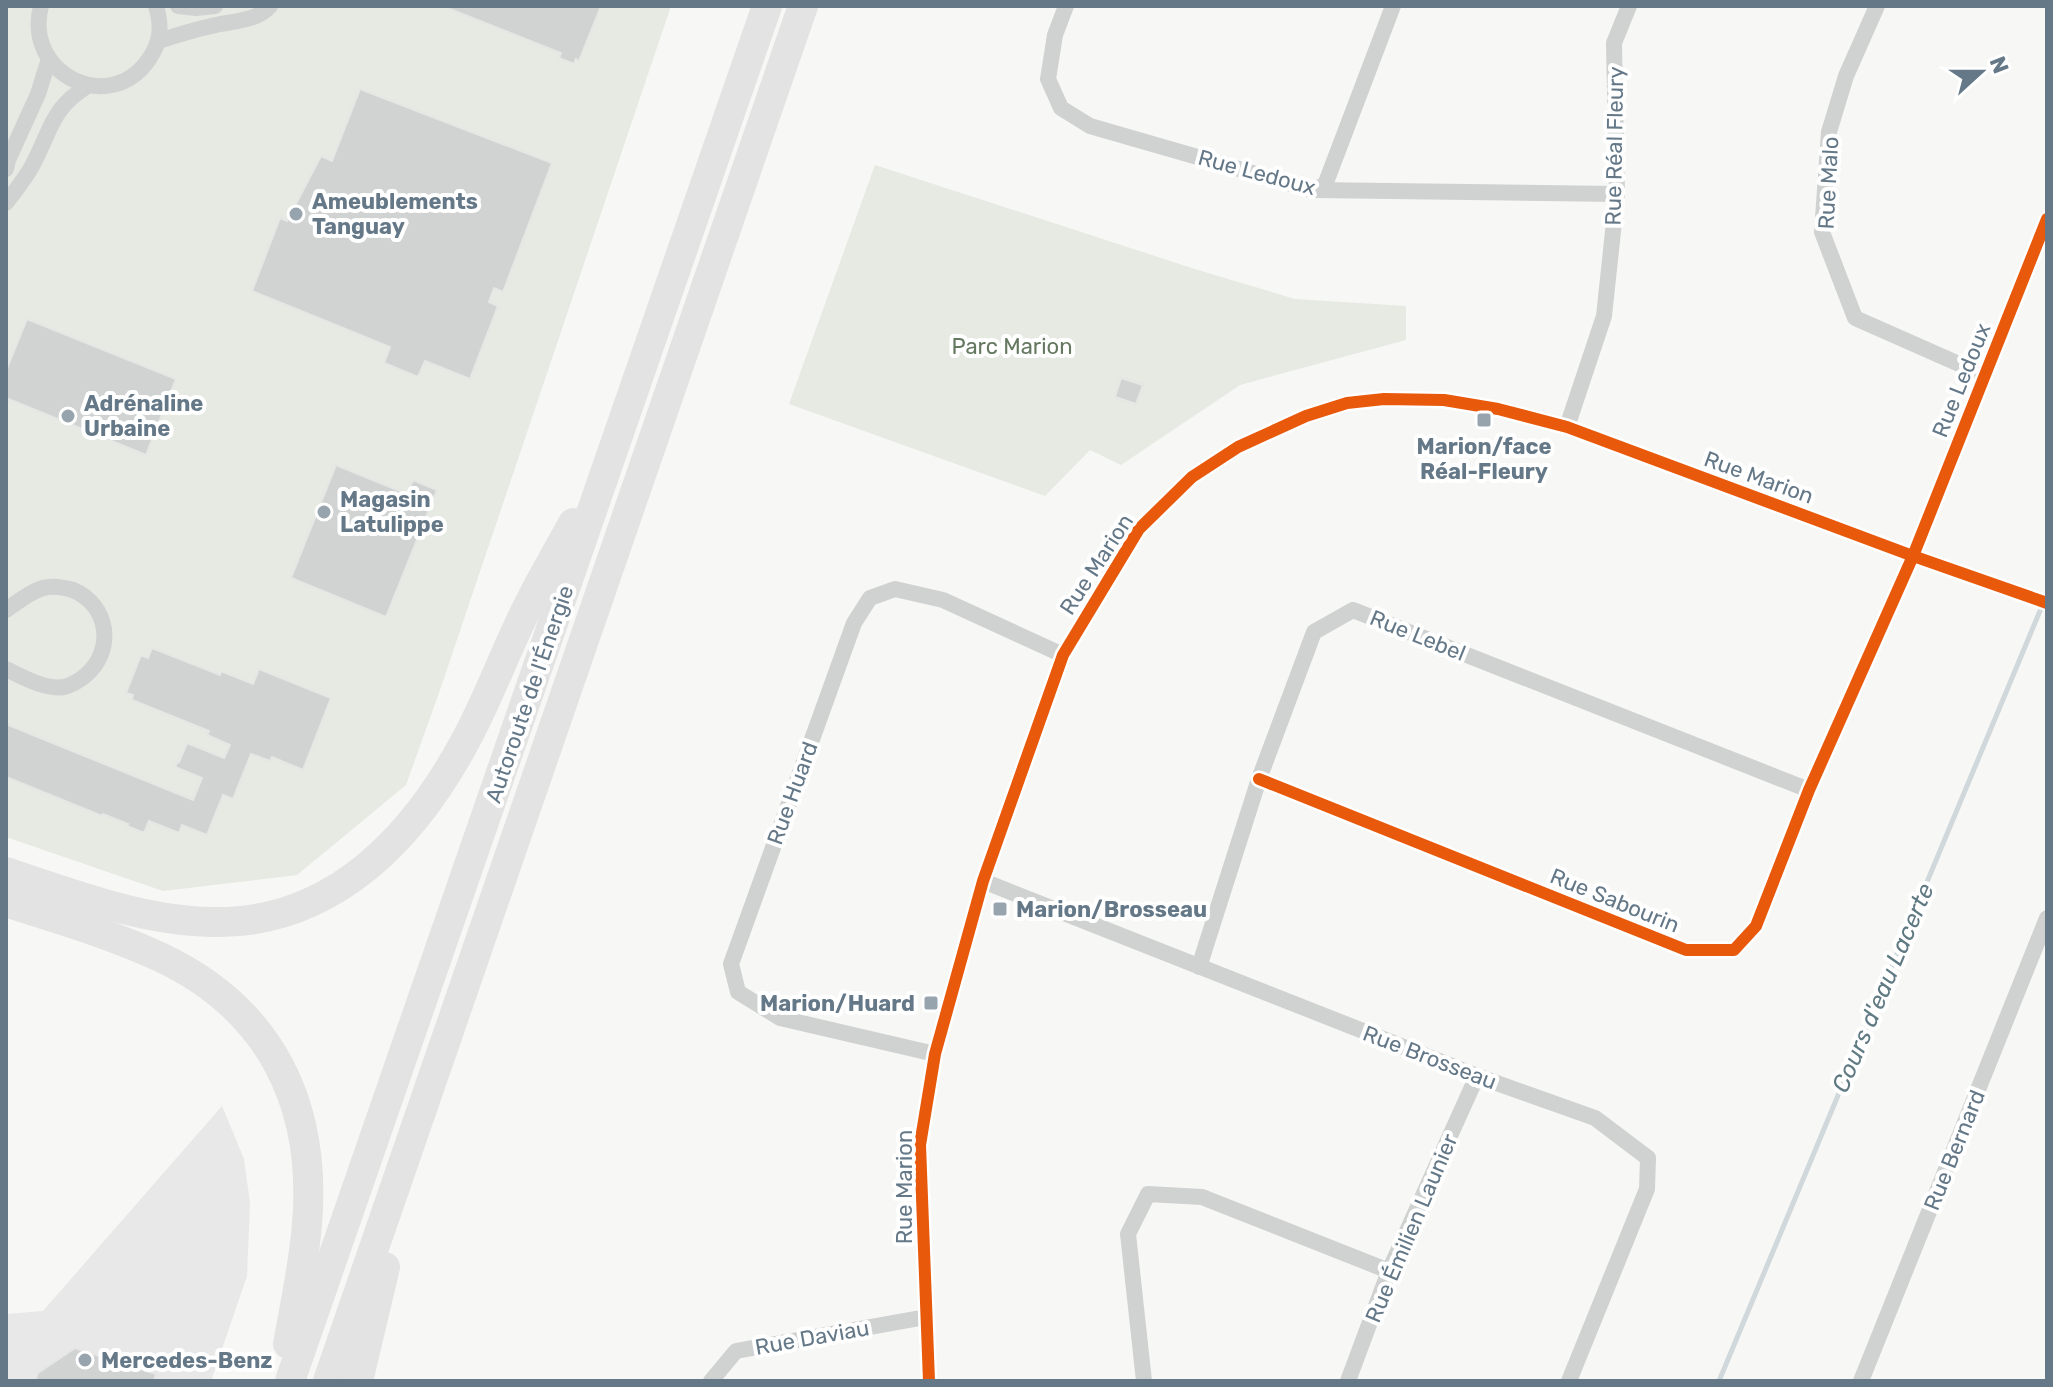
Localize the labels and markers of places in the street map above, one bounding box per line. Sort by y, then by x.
place label: Ameublements Tanguay [312,188,478,240]
marker: Ameublements Tanguay [287,205,305,223]
place label: Adrénaline Urbaine [84,390,203,442]
marker: Adrénaline Urbaine [59,407,77,425]
marker: Marion/face Réal-Fleury [1475,411,1493,429]
place label: Marion/face Réal-Fleury [1417,433,1551,485]
place label: Magasin Latulippe [340,486,444,538]
marker: Magasin Latulippe [315,503,333,521]
place label: Marion/Brosseau [1016,896,1207,923]
marker: Marion/Brosseau [991,900,1009,918]
place label: Marion/Huard [760,990,915,1017]
marker: Marion/Huard [922,994,940,1012]
place label: Mercedes-Benz [101,1347,273,1374]
marker: Mercedes-Benz [76,1351,94,1369]

